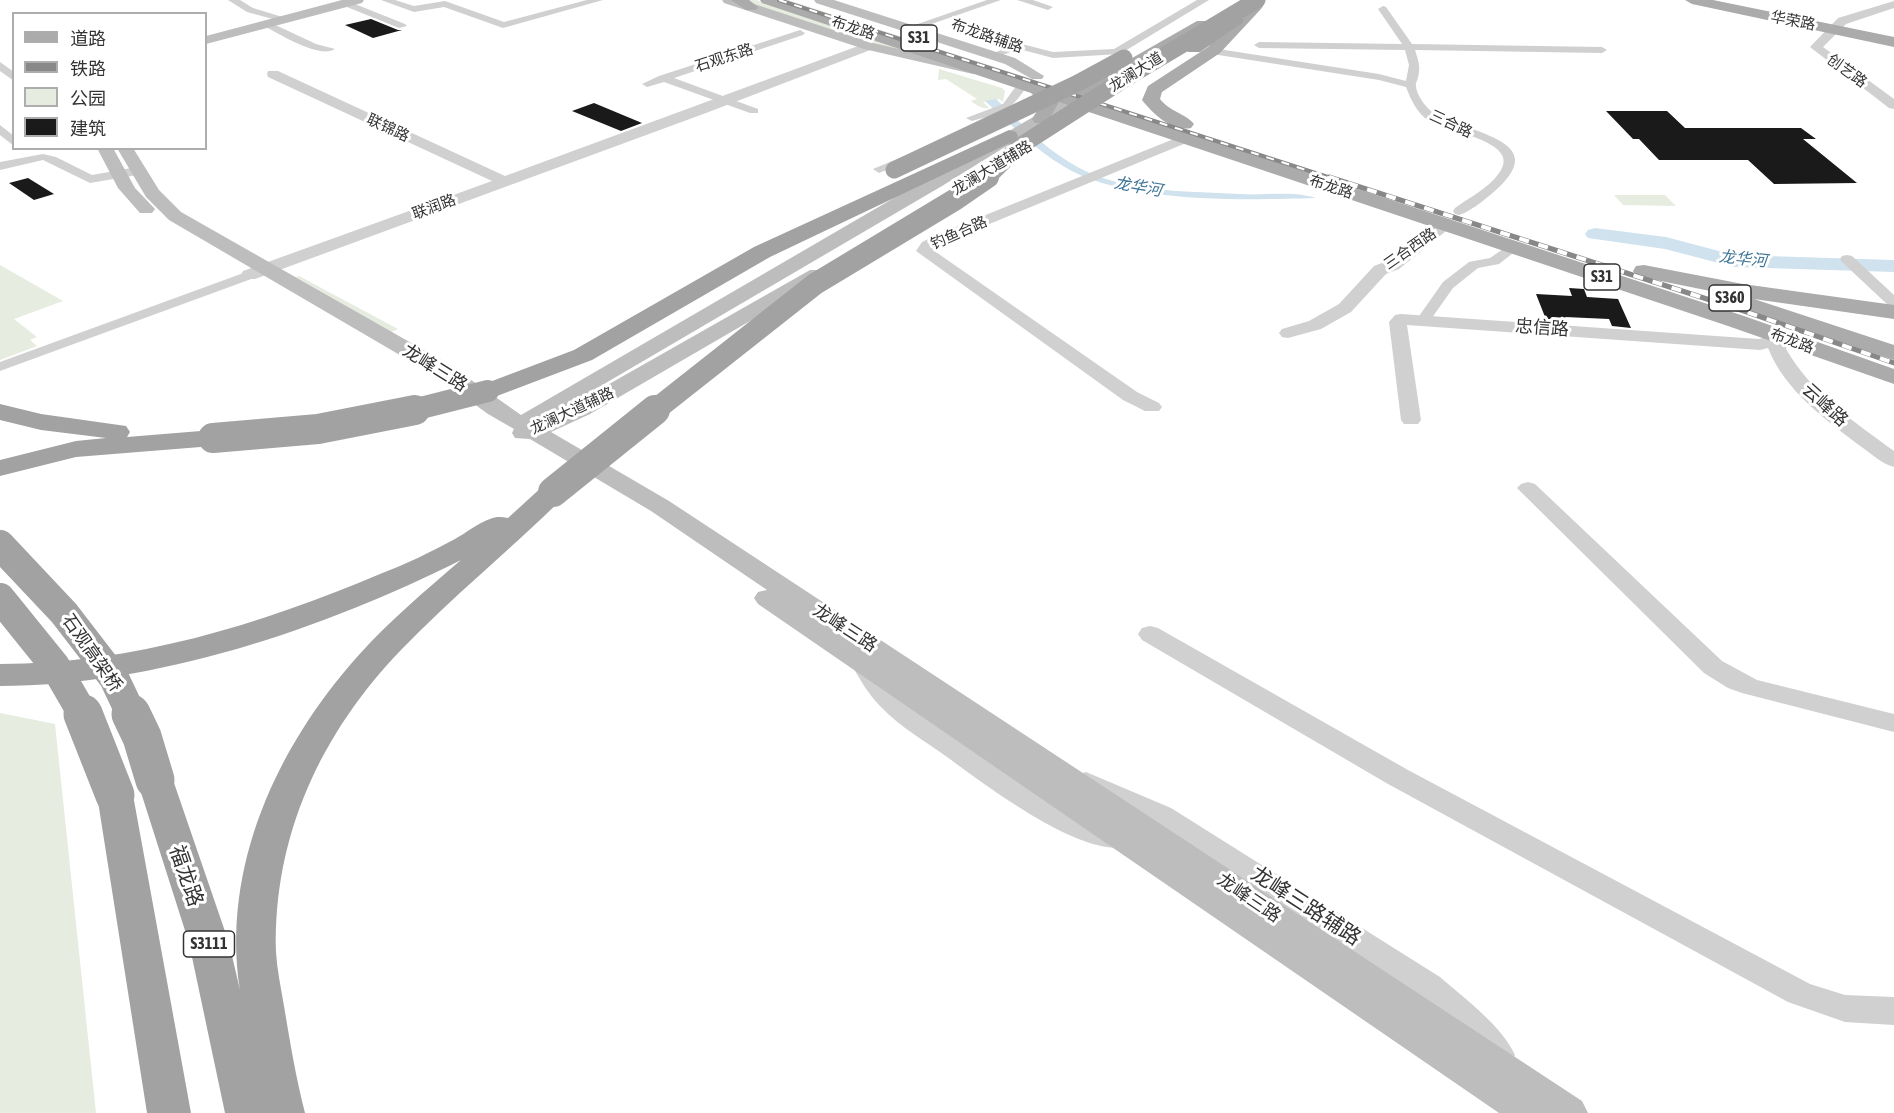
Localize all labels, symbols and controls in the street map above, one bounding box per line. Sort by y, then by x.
street label: 华荣路 [1769,8,1817,34]
legend [12,12,207,150]
street label: 布龙路 [829,12,877,44]
street label: 布龙路辅路 [949,15,1025,57]
road number: S31 [901,25,937,51]
text: 道路 [70,28,106,49]
street label: 石观东路 [693,40,755,76]
street label: 龙澜大道 [1106,48,1166,96]
street label: 创艺路 [1824,50,1870,92]
text: 铁路 [70,58,106,79]
text: 公园 [70,88,106,109]
street label: 三合路 [1427,106,1475,142]
street label: 联锦路 [364,110,412,146]
text: 建筑 [70,118,106,139]
street label: 龙澜大道辅路 [949,137,1035,199]
street label: 布龙路 [1307,171,1355,203]
water label: 龙华河 [1113,173,1163,201]
street label: 联润路 [410,191,458,223]
street label: 钓鱼合路 [928,213,990,253]
street label: 三合西路 [1380,224,1440,274]
water label: 龙华河 [1718,247,1768,271]
road number: S31 [1584,264,1620,290]
road number: S360 [1709,285,1751,311]
street label: 忠信路 [1514,315,1570,341]
street label: 布龙路 [1768,325,1816,357]
street label: 龙峰三路 [399,340,471,396]
street label: 云峰路 [1798,379,1852,431]
street label: 龙澜大道辅路 [527,384,617,438]
street label: 龙峰三路 [809,599,881,657]
street label: 石观高架桥 [57,610,127,696]
street label: 福龙路 [164,842,208,910]
street label: 龙峰三路辅路 [1246,861,1366,951]
street label: 龙峰三路 [1213,869,1285,927]
road number: S3111 [184,931,234,957]

